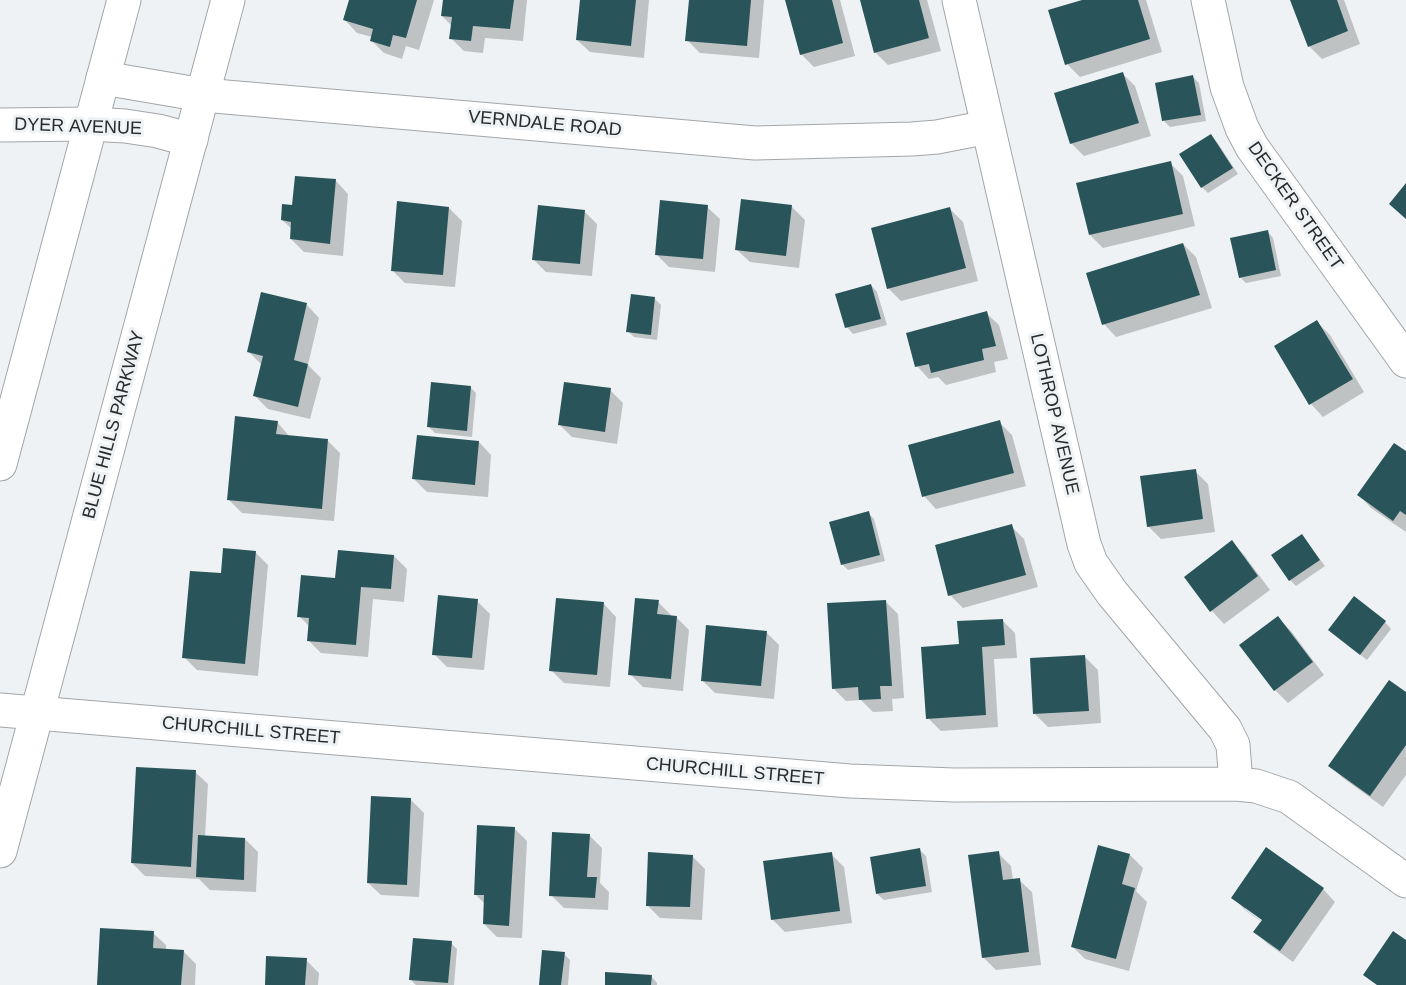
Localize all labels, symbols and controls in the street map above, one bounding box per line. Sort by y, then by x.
street label: VERNDALE ROAD [467,107,623,141]
street label: DYER AVENUE [14,114,142,140]
street label: DECKER STREET [1243,138,1347,274]
street label: BLUE HILLS PARKWAY [78,329,150,521]
street label: LOTHROP AVENUE [1025,331,1083,497]
street label: CHURCHILL STREET [161,712,341,750]
street label: CHURCHILL STREET [645,753,825,791]

